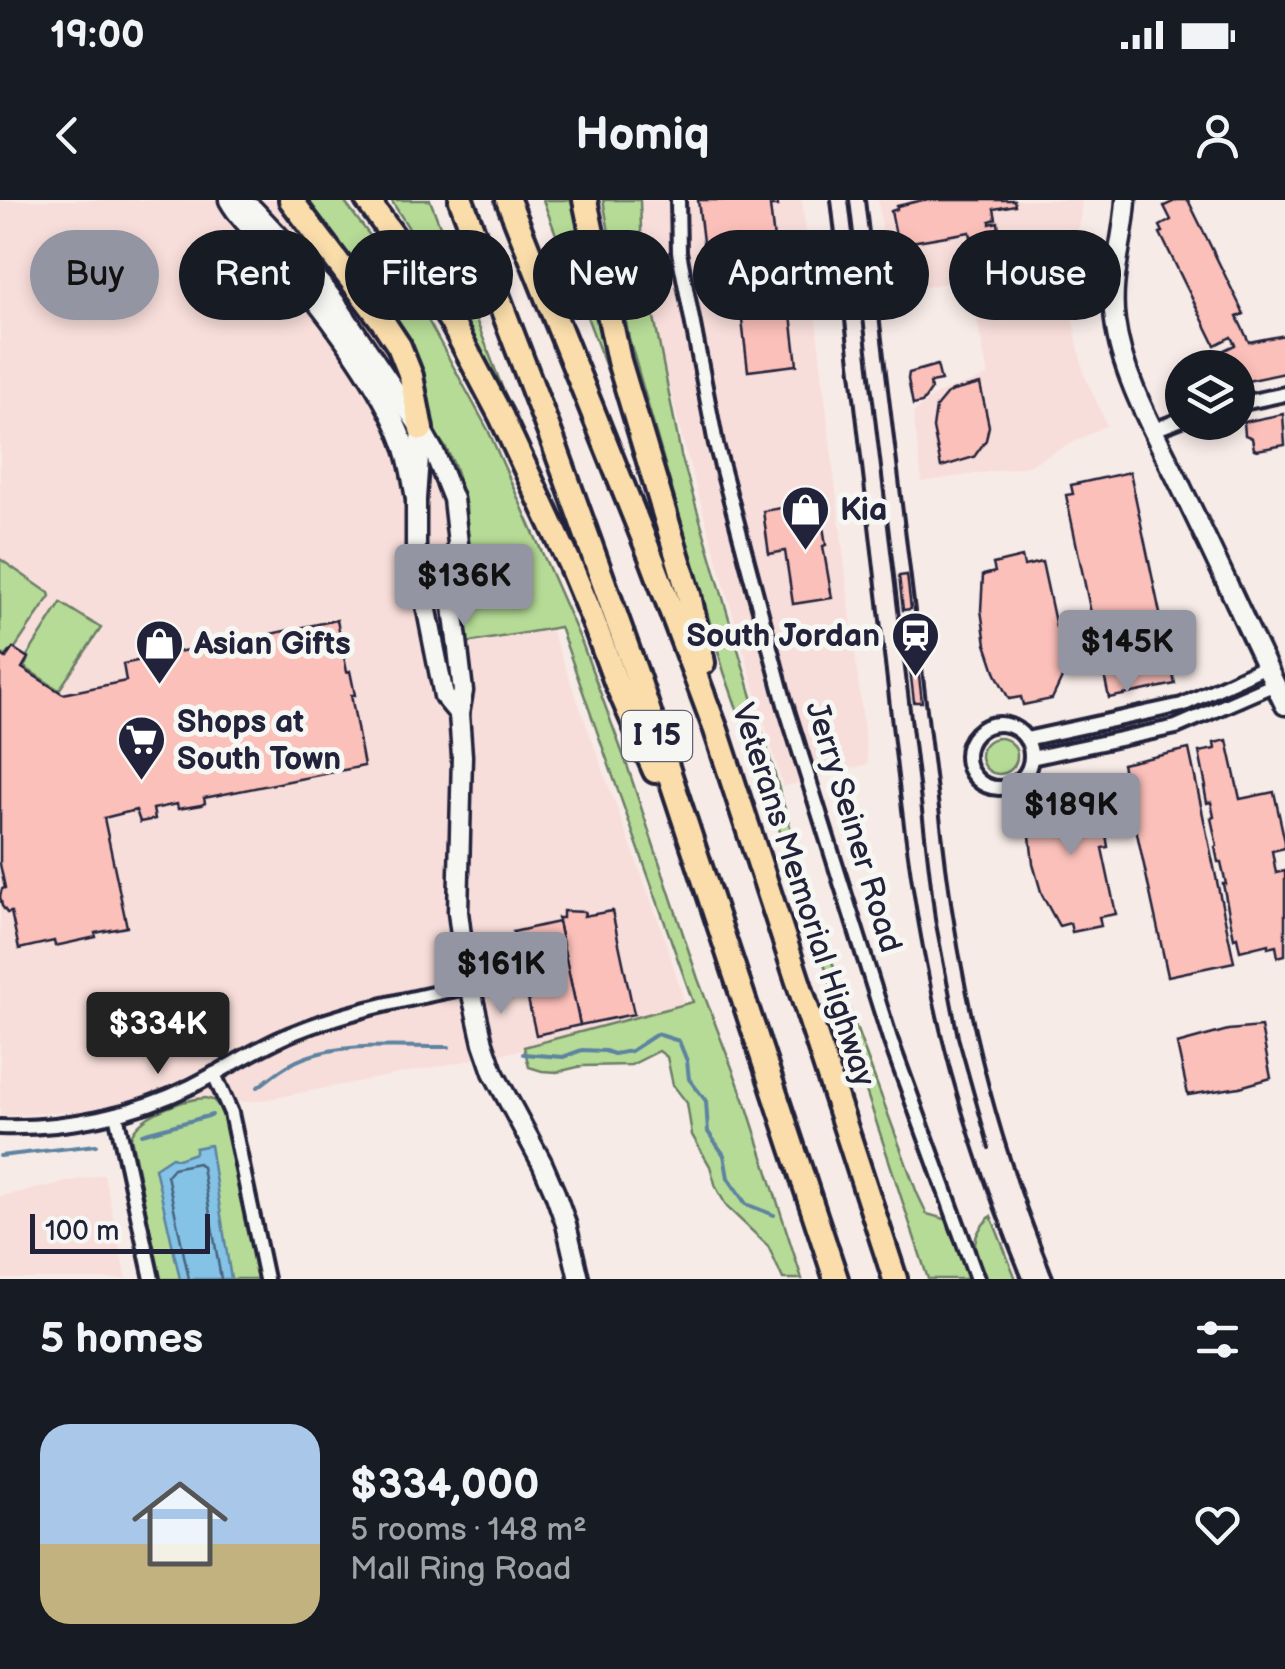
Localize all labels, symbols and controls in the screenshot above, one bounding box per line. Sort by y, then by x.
text: 19:00 [50,13,145,58]
icon: back [40,108,95,163]
text: Homiq [575,108,710,163]
icon: person [1190,108,1245,163]
chip: Buy [30,230,159,320]
chip: Rent [179,230,325,320]
chip: Filters [345,230,513,320]
chip: New [533,230,673,320]
chip: Apartment [693,230,929,320]
chip: House [949,230,1121,320]
map controls [1165,350,1255,440]
button: layers [1165,350,1255,440]
shop icon: Kia [779,484,831,552]
place label: Kia [840,491,887,530]
pin: $136K [394,544,534,629]
text: $136K [417,557,511,596]
station icon: South Jordan [889,610,941,678]
pin: $145K [1057,610,1197,695]
place label: South Jordan [686,617,880,656]
shop icon: Asian Gifts [133,618,185,686]
text: $145K [1080,623,1174,662]
place label: Asian Gifts [193,625,351,664]
street label: Jerry Seiner Road [796,697,910,957]
street label: Veterans Memorial Highway [723,699,884,1092]
place label: Shops at South Town [177,703,341,779]
road number: I 15 [622,711,692,761]
supermarket icon: Shops at South Town [116,714,168,782]
pin: $189K [1001,773,1141,858]
text: $189K [1024,786,1118,825]
pin: $161K [431,932,571,1017]
text: $161K [456,945,546,984]
pin: $334K [88,992,228,1077]
text: $334K [108,1005,208,1044]
scale bar [30,1209,210,1254]
text: 100 m [45,1215,119,1248]
icon: filters [1190,1312,1245,1367]
text: 5 homes [40,1314,203,1365]
text: $334,000 [350,1460,539,1511]
icon: home [120,1464,240,1584]
icon: heart [1190,1497,1245,1552]
text: 5 rooms · 148 m² [350,1511,587,1550]
text: Mall Ring Road [350,1550,571,1589]

